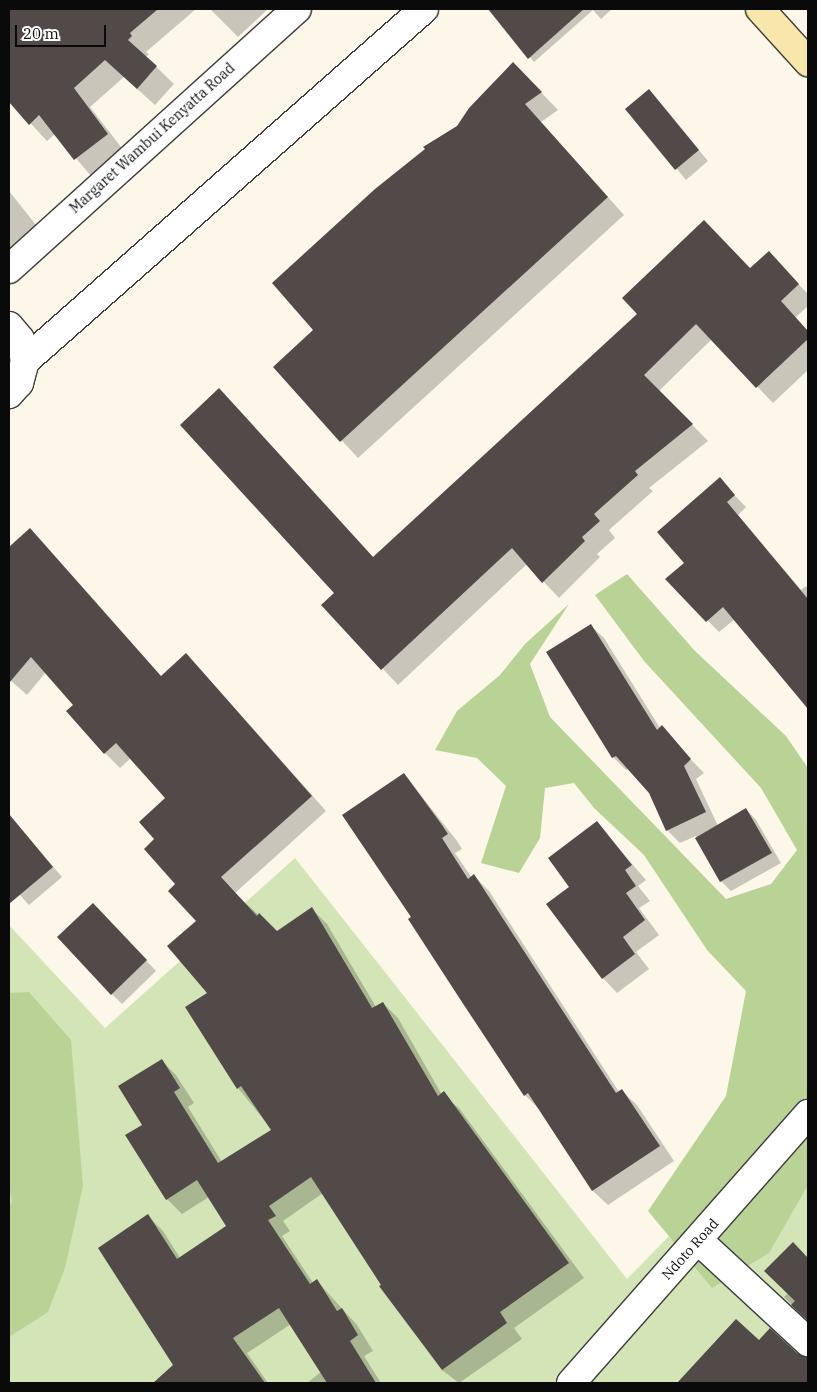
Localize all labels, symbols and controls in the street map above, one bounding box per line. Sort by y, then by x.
scale bar [18,15,109,47]
text: 20 m [23,24,59,43]
street label: Margaret Wambui Kenyatta Road [66,59,238,217]
street label: Ndoto Road [658,1215,722,1283]

